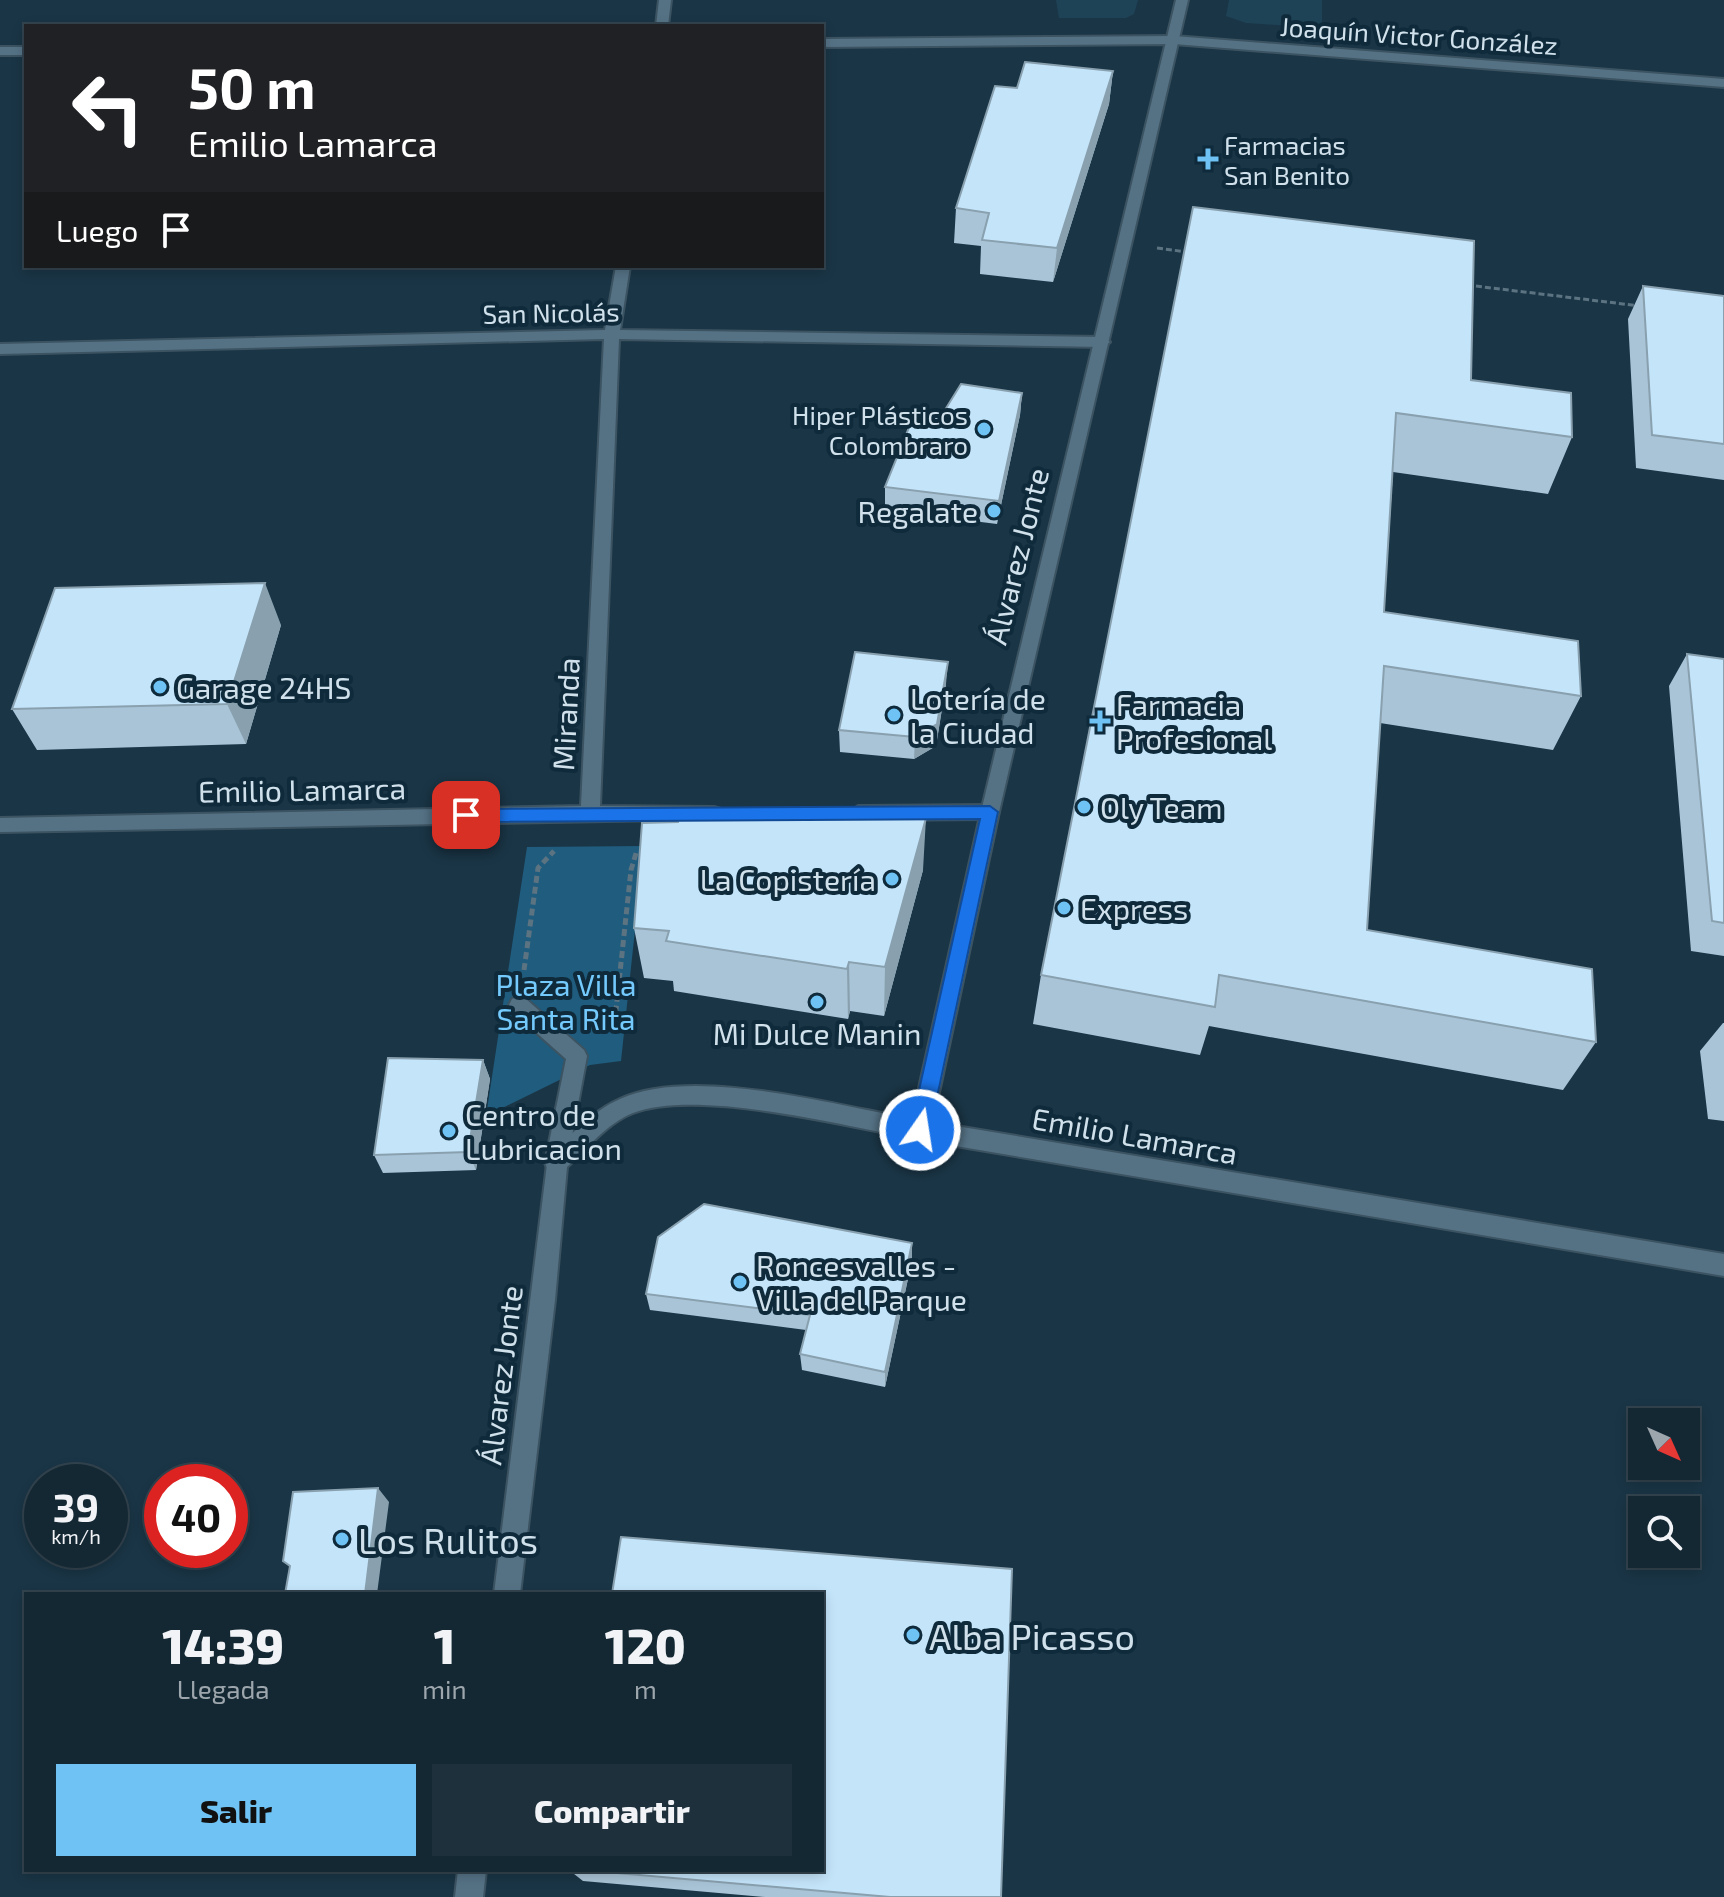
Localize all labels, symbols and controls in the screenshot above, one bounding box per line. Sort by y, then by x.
street label: Joaquín Victor González [1279,10,1559,60]
text: 50 m [188,53,316,120]
icon: left [56,56,160,160]
text: Emilio Lamarca [188,121,438,164]
place label: Farmacias San Benito [1224,129,1350,190]
marker: Farmacias San Benito [1199,150,1217,168]
icon: arrive [154,208,198,252]
text: Luego [56,212,138,248]
street label: San Nicolás [482,295,620,329]
place label: Hiper Plásticos Colombraro [792,399,968,460]
marker: Hiper Plásticos Colombraro [975,420,993,438]
street label: Álvarez Jonte [977,464,1055,648]
place label: Regalate [858,493,978,529]
marker: Regalate [985,502,1003,520]
street label: Miranda [544,656,586,772]
place label: Garage 24HS [176,669,351,705]
marker: Garage 24HS [151,678,169,696]
place label: Lotería de la Ciudad [910,680,1046,750]
place label: Farmacia Profesional [1116,686,1272,756]
marker: Lotería de la Ciudad [885,706,903,724]
marker: Farmacia Profesional [1091,712,1109,730]
street label: Emilio Lamarca [198,769,406,809]
pin [432,781,500,849]
place label: Oly Team [1100,789,1222,825]
icon: arrive [444,793,488,837]
marker: Oly Team [1075,798,1093,816]
place label: La Copistería [700,861,876,897]
marker: La Copistería [883,870,901,888]
place label: Express [1080,890,1188,926]
marker: Express [1055,899,1073,917]
park label: Plaza Villa Santa Rita [496,966,636,1036]
marker: Mi Dulce Manin [808,993,826,1011]
place label: Mi Dulce Manin [713,1015,921,1051]
position arrow [878,1088,962,1172]
place label: Centro de Lubricacion [465,1096,622,1166]
street label: Emilio Lamarca [1029,1099,1241,1171]
marker: Centro de Lubricacion [440,1122,458,1140]
place label: Roncesvalles - Villa del Parque [756,1247,967,1317]
marker: Roncesvalles - Villa del Parque [731,1273,749,1291]
street label: Álvarez Jonte [471,1283,529,1467]
north arrow [1628,1408,1700,1480]
map controls [1628,1408,1700,1568]
speed limit sign: 40 [144,1464,248,1568]
text: 39 [53,1482,99,1530]
button: search [1628,1496,1700,1568]
place label: Los Rulitos [358,1518,538,1561]
text: km/h [51,1524,101,1548]
marker: Los Rulitos [333,1530,351,1548]
place label: Alba Picasso [929,1614,1135,1657]
text: 14:39 [162,1616,284,1674]
text: 1 [434,1616,455,1674]
text: 120 [605,1616,686,1674]
marker: Alba Picasso [904,1626,922,1644]
text: Llegada [177,1673,270,1704]
text: min [422,1673,467,1704]
text: m [634,1673,657,1704]
button: Salir [56,1764,416,1856]
button: Compartir [432,1764,792,1856]

